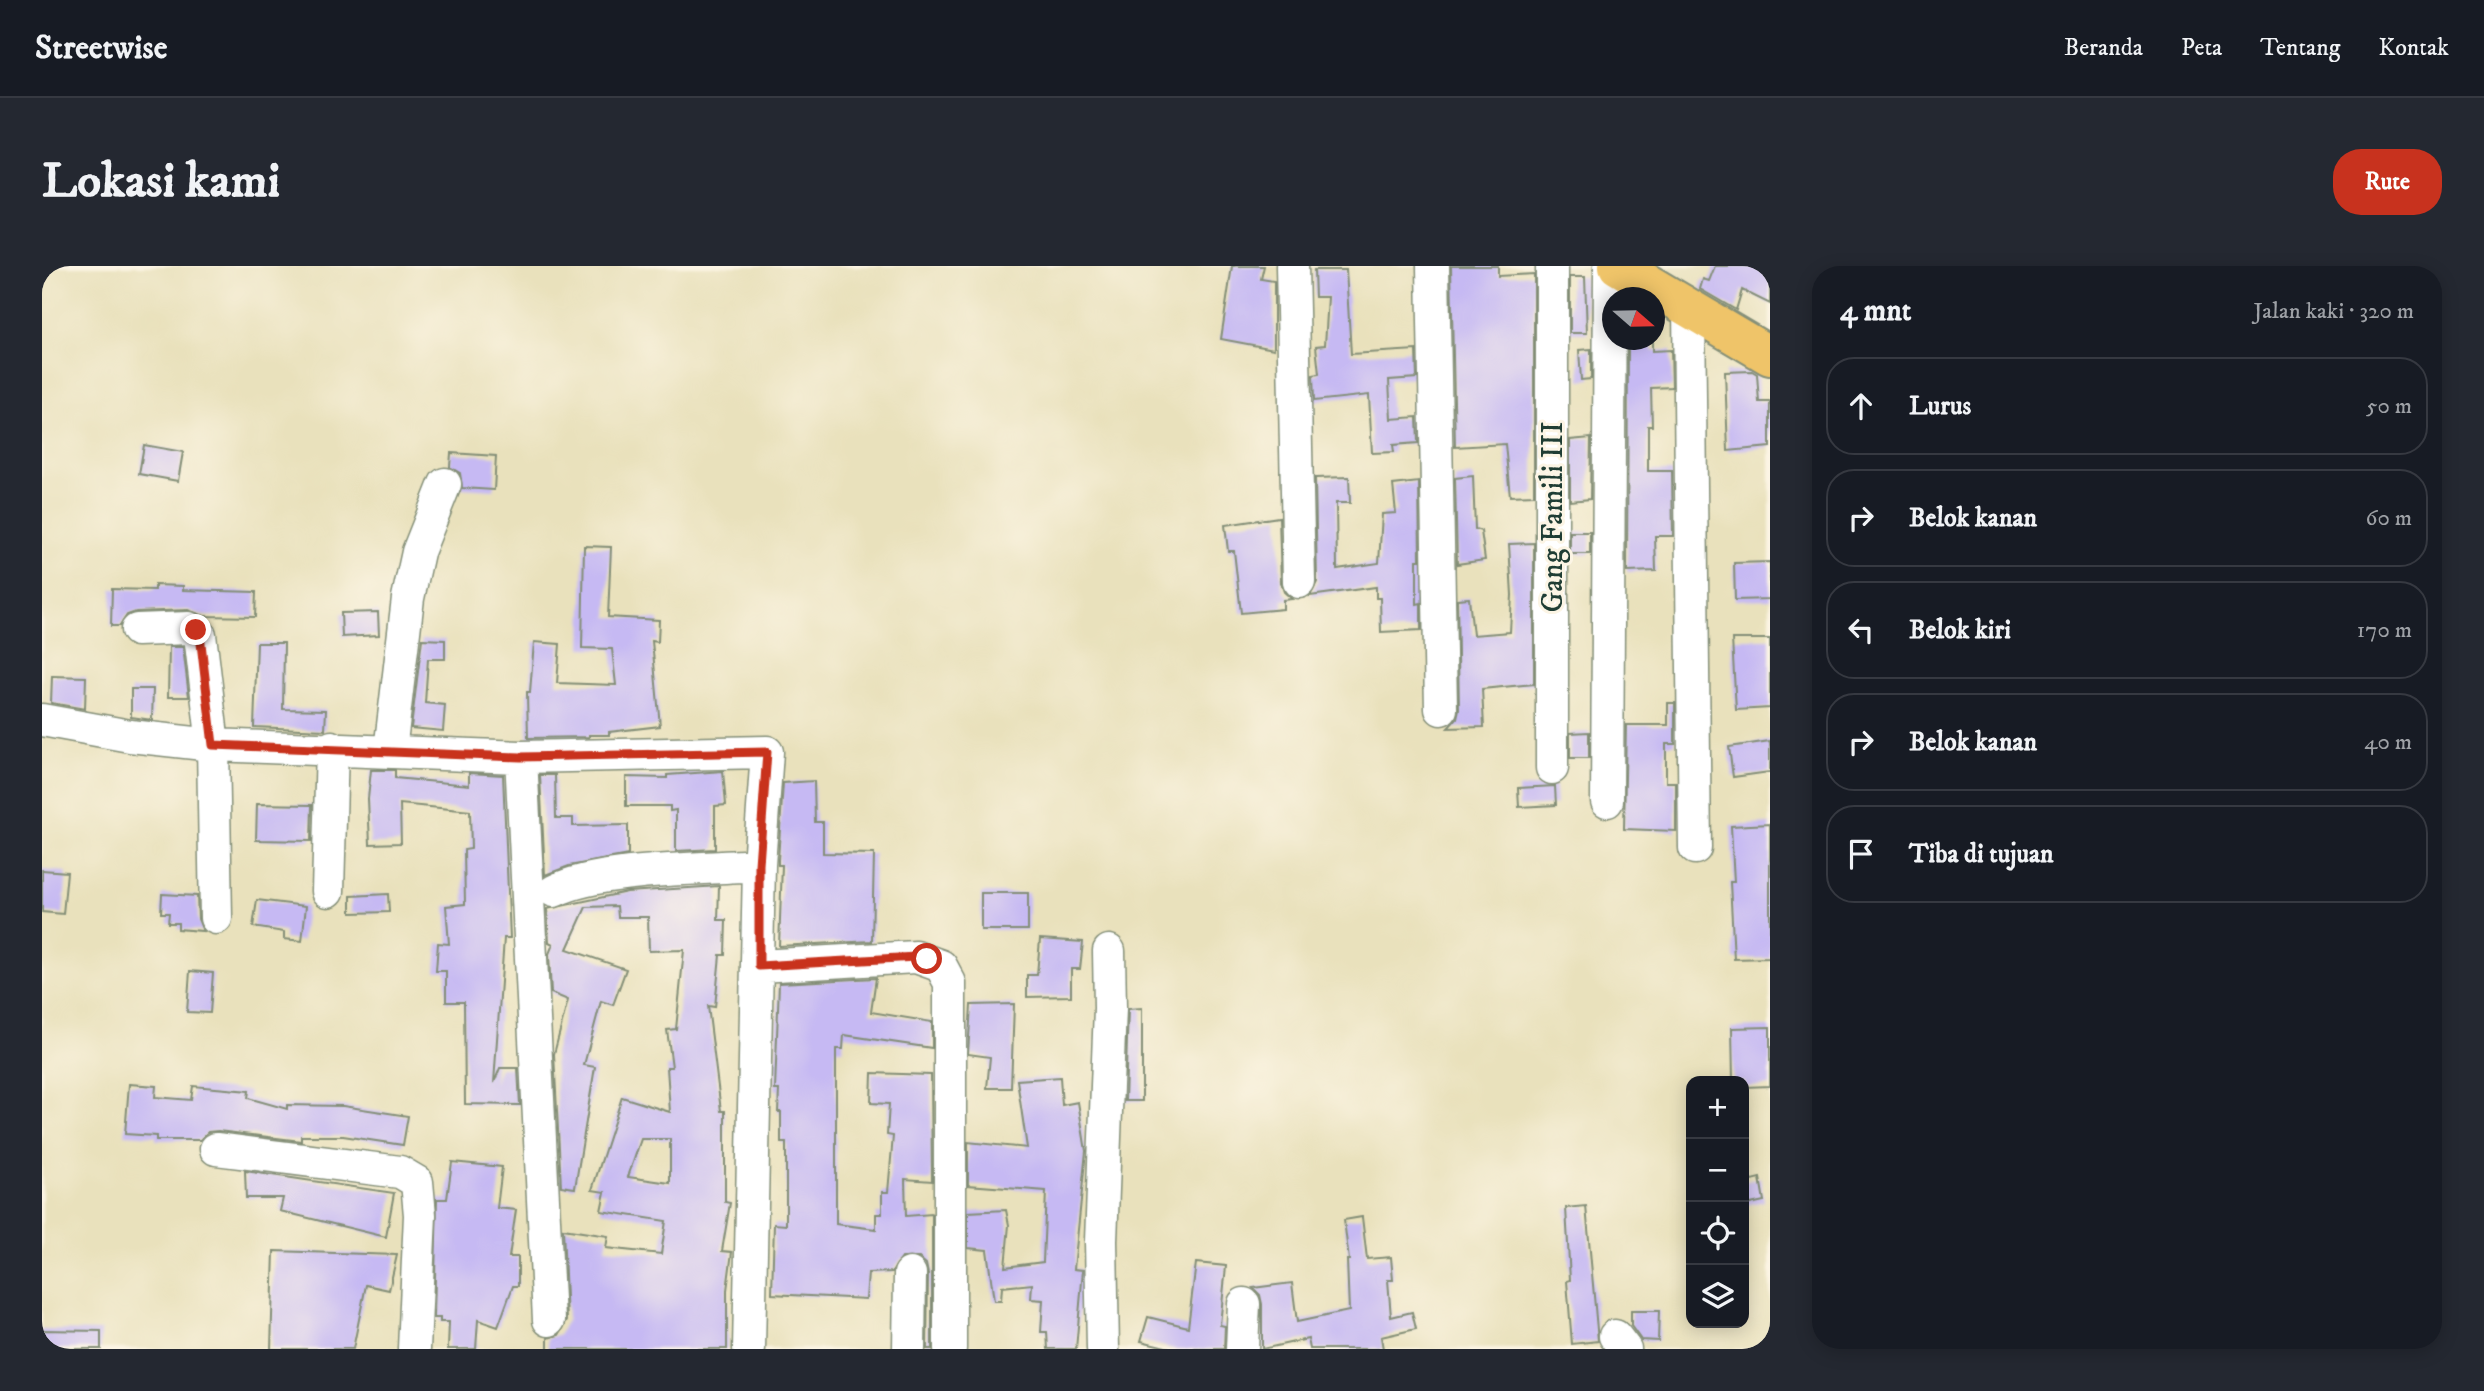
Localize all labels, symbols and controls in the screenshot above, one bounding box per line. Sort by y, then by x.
text: Streetwise [35,28,167,69]
text: Beranda [2064,33,2143,63]
text: Peta [2181,33,2222,63]
text: Tentang [2260,33,2341,63]
text: Kontak [2379,33,2449,63]
button: Rute [2333,149,2442,215]
text: Lokasi kami [42,151,280,213]
north arrow [1602,287,1665,350]
text: 4 mnt [1840,293,1911,330]
text: Jalan kaki · 320 m [2254,297,2414,326]
icon: ahead [1842,387,1880,425]
text: Lurus [1909,390,1971,423]
text: 50 m [2366,392,2412,421]
street label: Gang Famili III [1535,421,1572,613]
icon: right [1842,499,1880,537]
text: Belok kanan [1909,502,2037,535]
text: 60 m [2365,504,2412,533]
icon: left [1842,611,1880,649]
route end [180,614,211,645]
text: Belok kiri [1909,614,2011,647]
text: 170 m [2357,616,2412,645]
icon: right [1842,723,1880,761]
text: Belok kanan [1909,726,2037,759]
text: 40 m [2364,728,2412,757]
icon: arrive [1842,835,1880,873]
text: Tiba di tujuan [1909,838,2054,871]
route start [911,943,942,974]
map controls [1686,1076,1749,1328]
button: + [1686,1076,1749,1139]
button: − [1686,1139,1749,1202]
button: locate [1686,1202,1749,1265]
button: layers [1686,1265,1749,1328]

